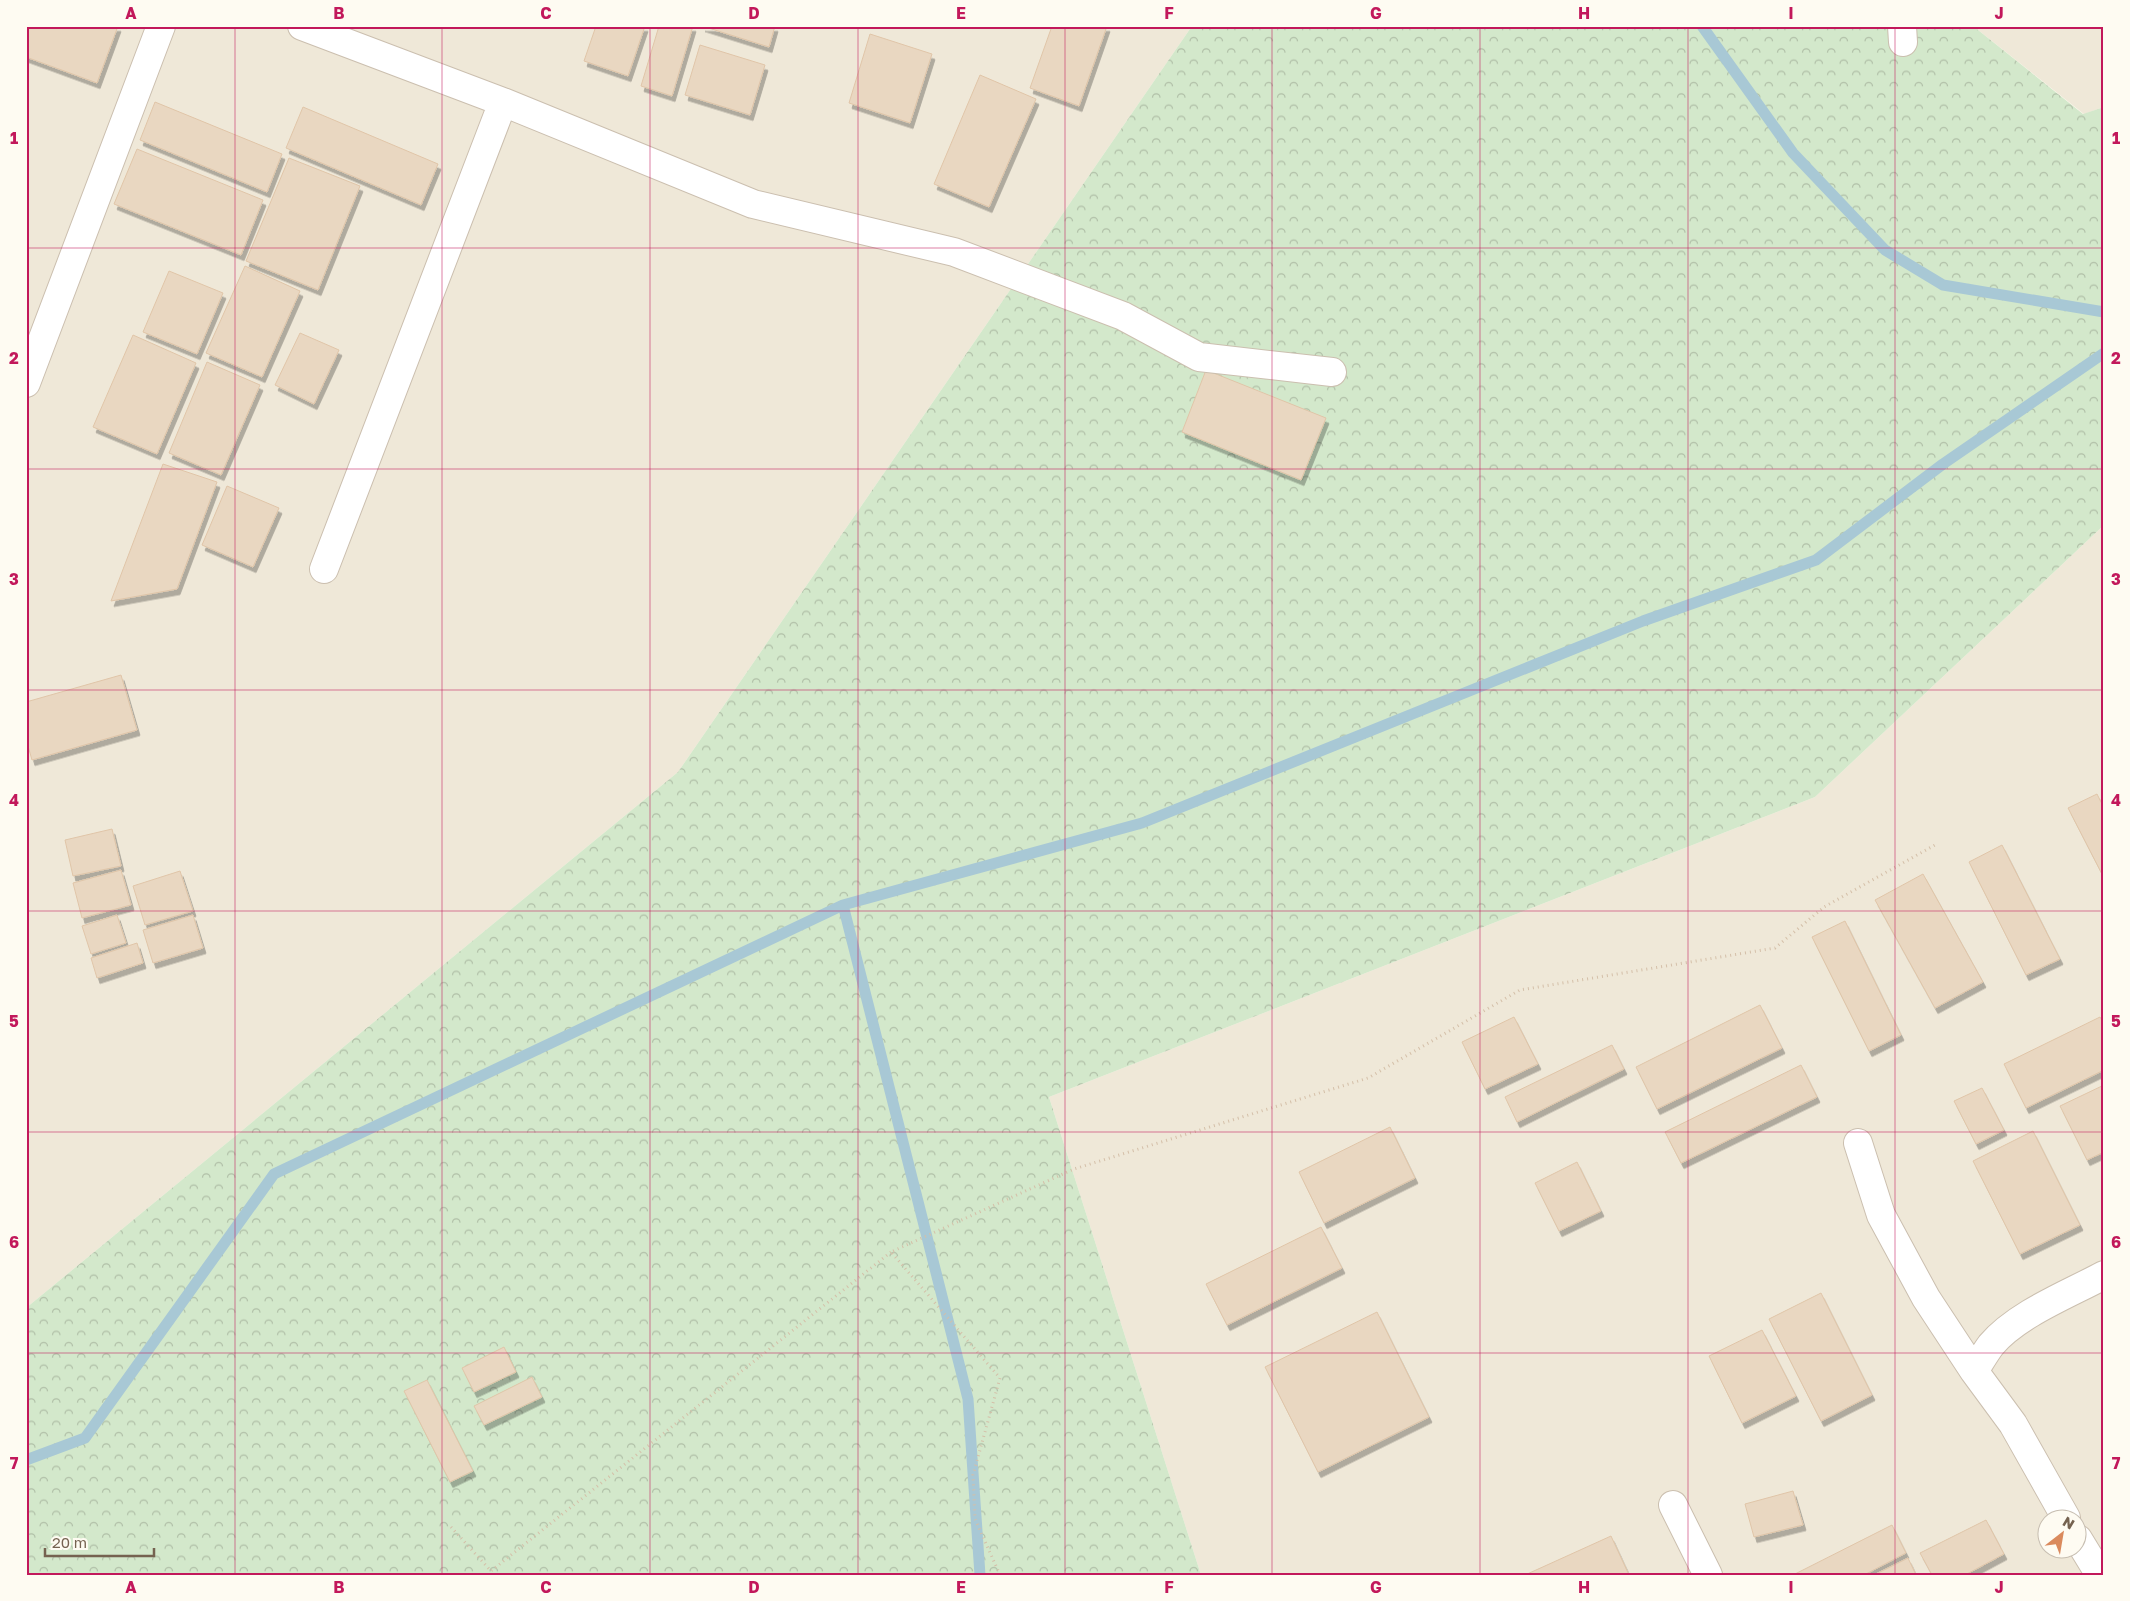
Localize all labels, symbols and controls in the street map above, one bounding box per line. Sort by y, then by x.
text: A [125,3,137,23]
text: B [333,3,345,23]
text: C [540,3,552,23]
text: D [748,3,760,23]
text: E [956,3,966,23]
text: F [1164,3,1174,23]
text: G [1370,3,1382,23]
text: H [1578,3,1590,23]
text: I [1788,3,1794,23]
text: J [1994,3,2004,23]
text: 1 [10,128,18,148]
text: 1 [2112,128,2120,148]
text: 2 [9,348,19,368]
text: 2 [2111,348,2121,368]
text: 3 [9,569,19,589]
text: 3 [2111,569,2121,589]
text: 4 [9,790,19,810]
text: 4 [2111,790,2121,810]
text: 5 [9,1011,19,1031]
text: 5 [2111,1011,2121,1031]
text: 6 [9,1232,19,1252]
text: 6 [2111,1232,2121,1252]
text: 7 [10,1453,19,1473]
text: 7 [2112,1453,2121,1473]
north arrow [2038,1508,2088,1558]
text: N [2060,1512,2078,1532]
scale bar [45,1526,154,1558]
text: 20 m [52,1533,87,1551]
text: A [125,1577,137,1597]
text: B [333,1577,345,1597]
text: C [540,1577,552,1597]
text: D [748,1577,760,1597]
text: E [956,1577,966,1597]
text: F [1164,1577,1174,1597]
text: G [1370,1577,1382,1597]
text: H [1578,1577,1590,1597]
text: I [1788,1577,1794,1597]
text: J [1994,1577,2004,1597]

